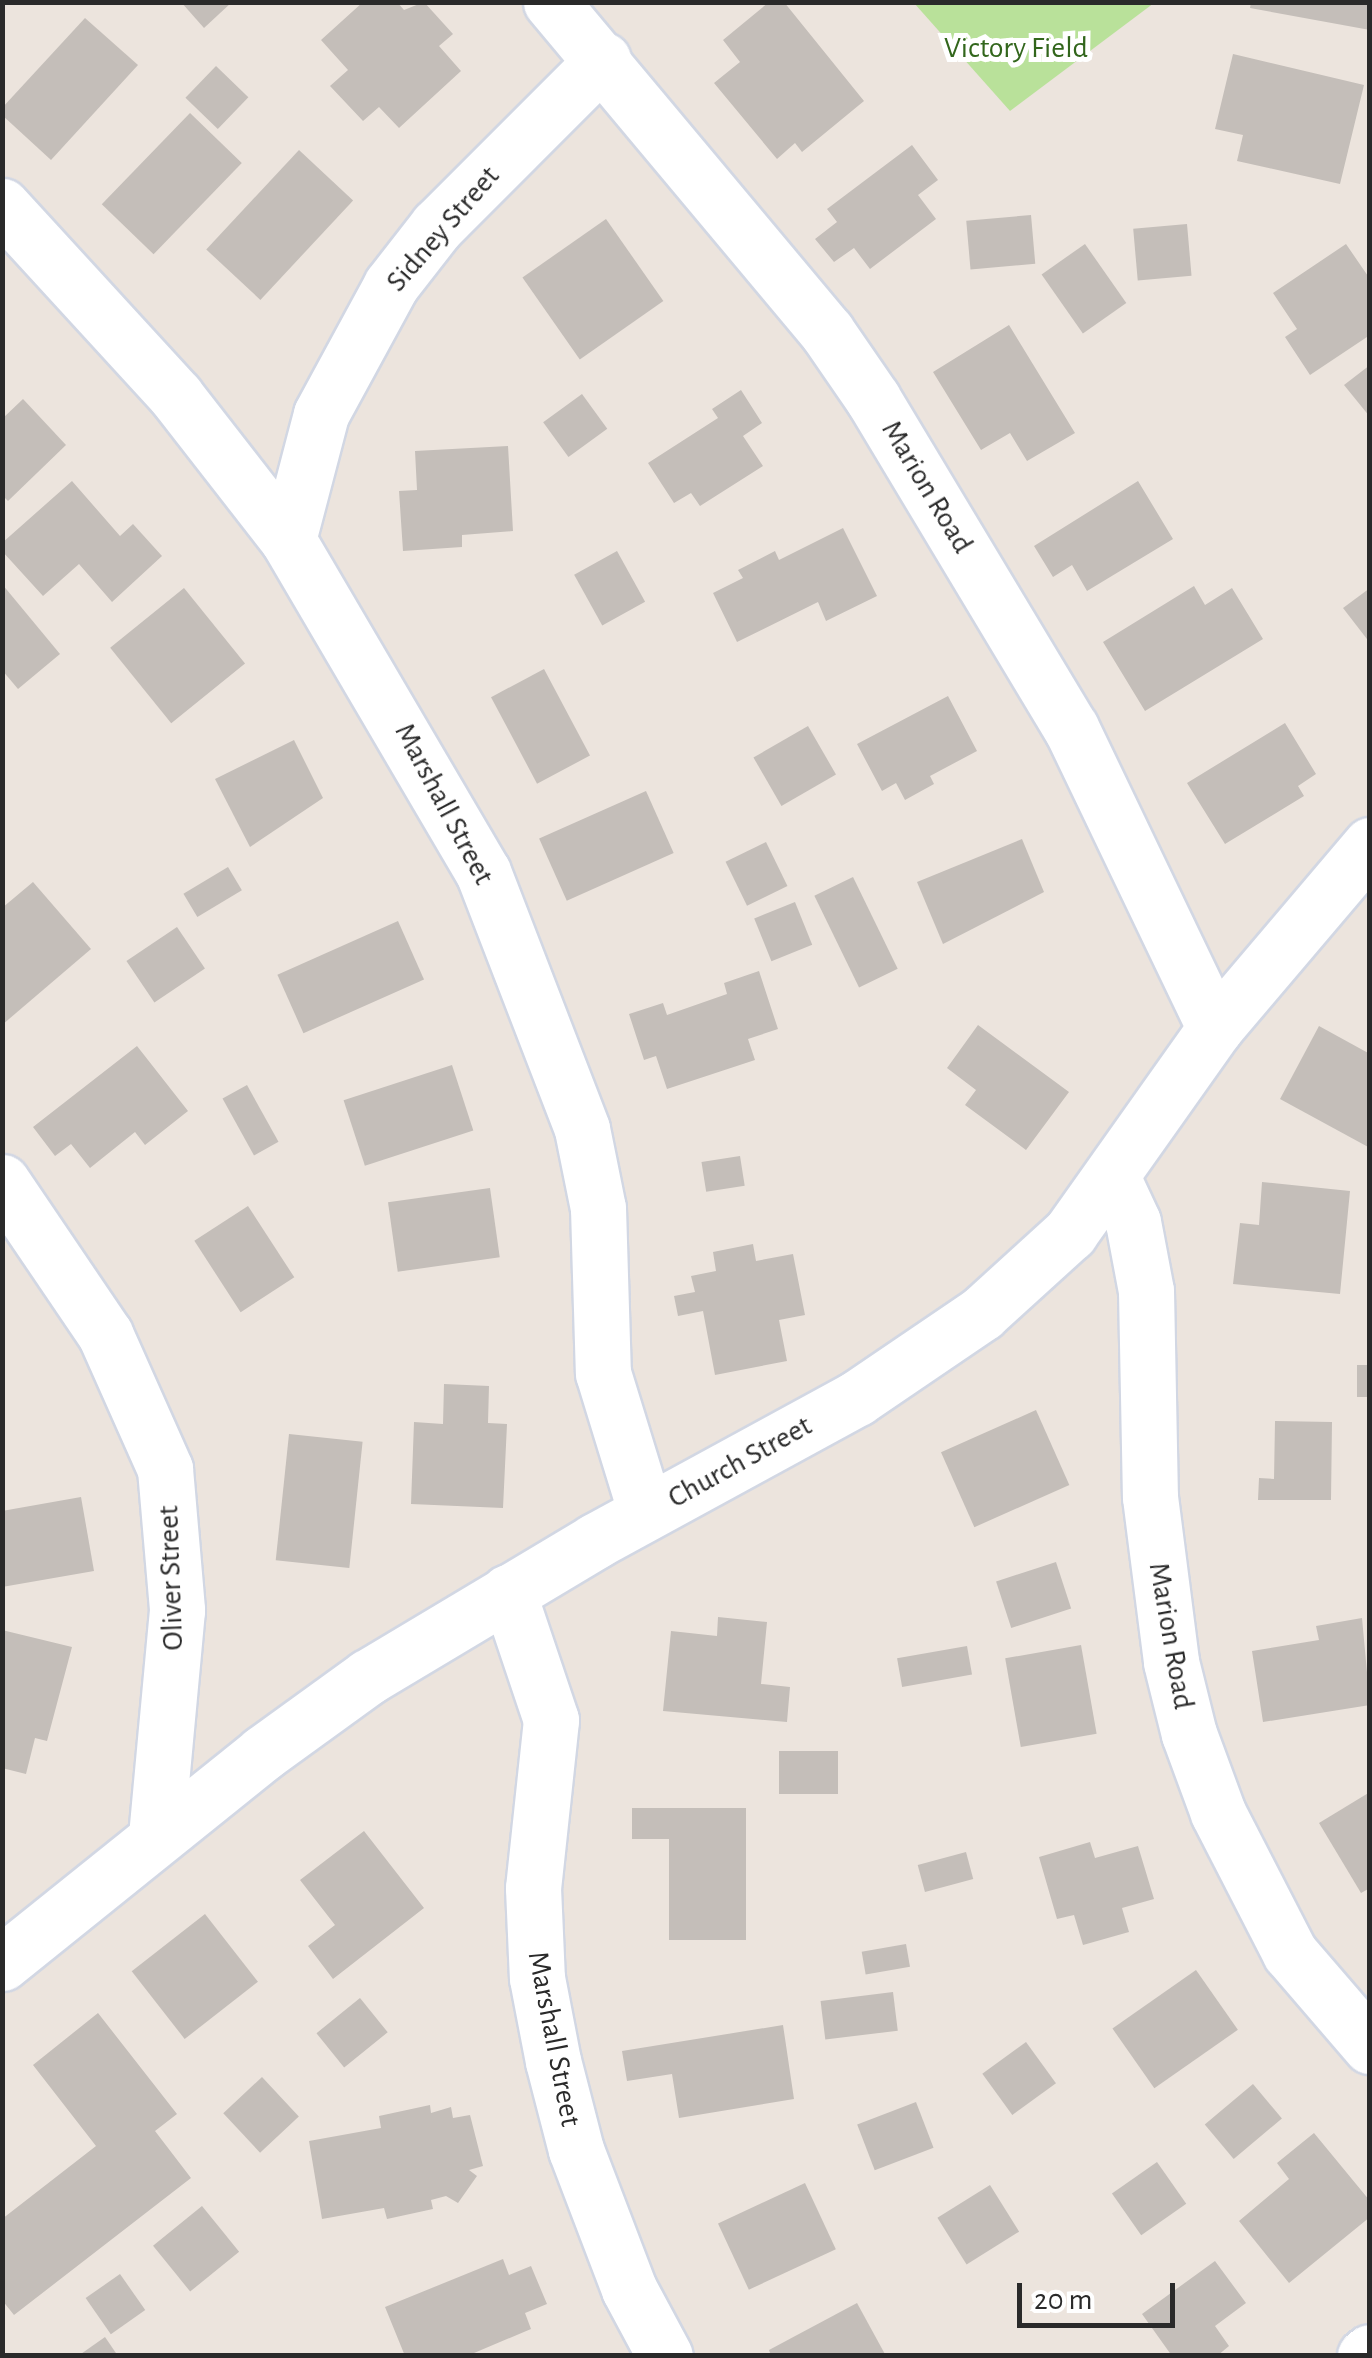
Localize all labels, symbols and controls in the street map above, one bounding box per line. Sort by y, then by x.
park label: Victory Field [944,30,1088,66]
street label: Sidney Street [379,159,507,299]
street label: Marion Road [873,414,981,560]
street label: Marshall Street [386,717,502,891]
street label: Church Street [662,1408,818,1516]
street label: Oliver Street [150,1505,192,1651]
street label: Marion Road [1140,1560,1202,1712]
street label: Marshall Street [519,1948,589,2130]
scale bar [1022,2263,1180,2325]
text: 20 m [1034,2285,1092,2315]

